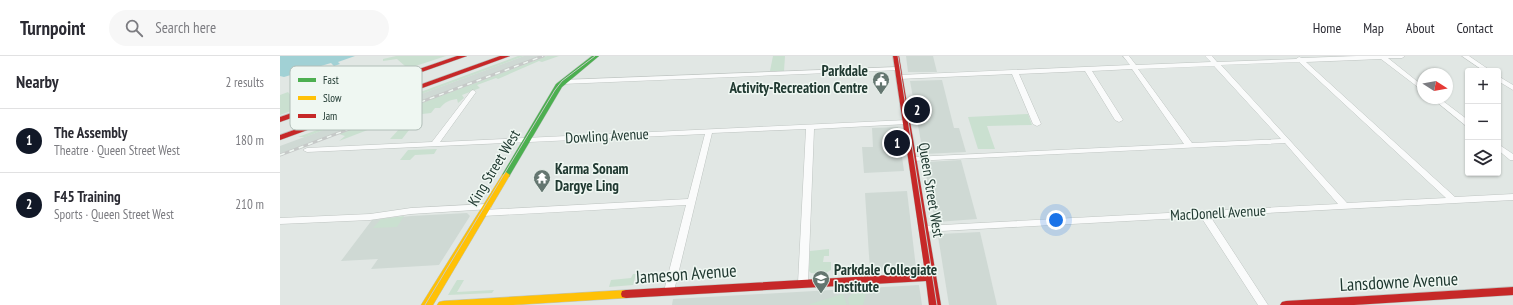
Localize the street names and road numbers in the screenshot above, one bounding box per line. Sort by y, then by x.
street label: Dowling Avenue [565,124,649,147]
street label: King Street West [463,126,524,209]
street label: Queen Street West [915,141,948,239]
street label: MacDonell Avenue [1170,201,1266,224]
street label: Jameson Avenue [634,258,737,289]
street label: Lansdowne Avenue [1339,267,1459,296]

